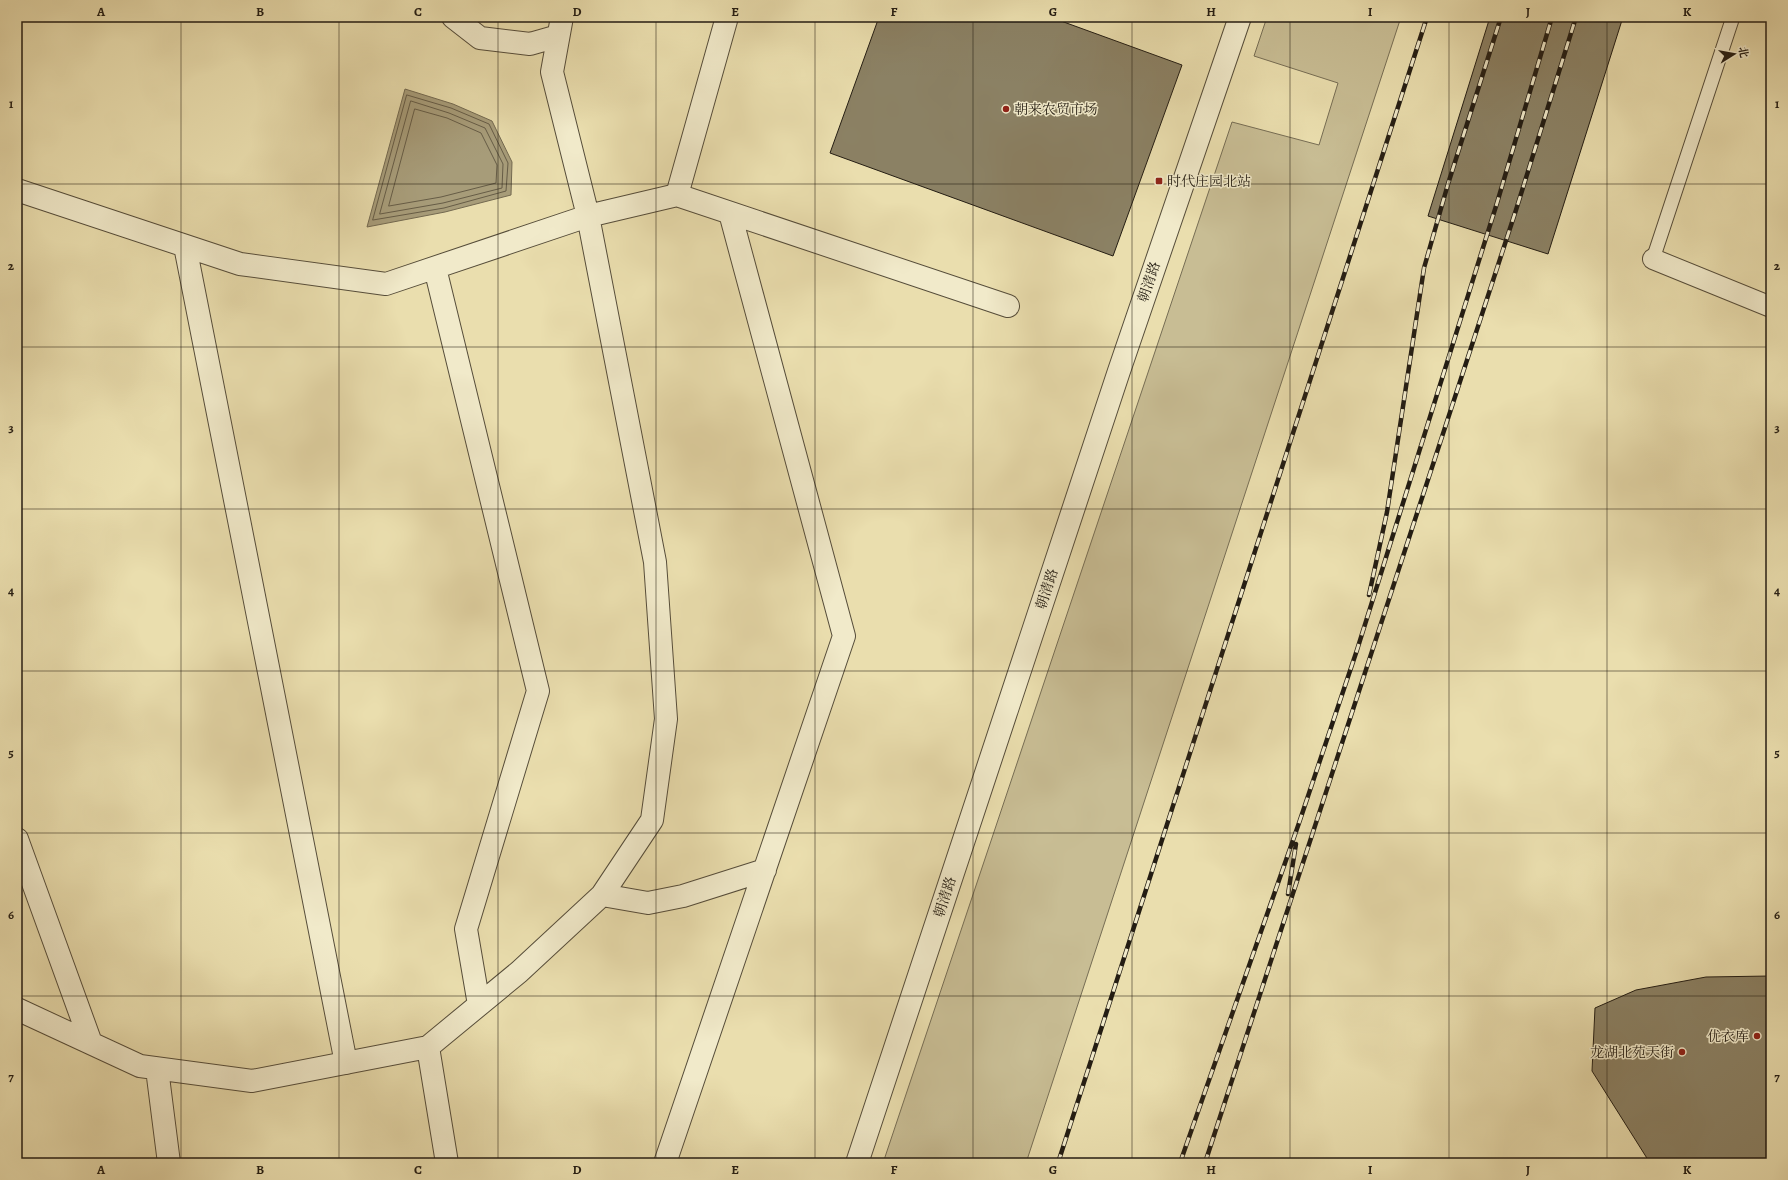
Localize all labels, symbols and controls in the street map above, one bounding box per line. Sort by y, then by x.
text: A [96,3,106,20]
text: B [256,3,264,20]
text: C [414,3,422,20]
text: D [572,3,582,20]
text: E [731,3,739,20]
text: F [891,3,898,20]
text: G [1049,3,1057,20]
text: H [1206,3,1216,20]
text: I [1368,3,1373,20]
text: J [1526,3,1530,20]
text: K [1683,3,1692,20]
north arrow [1714,34,1754,74]
text: 北 [1735,45,1752,59]
text: 1 [9,95,14,112]
text: 1 [1775,95,1780,112]
place label: 朝来农贸市场 [1014,100,1098,119]
marker: 朝来农贸市场 [1001,104,1011,114]
place label: 时代庄园北站 [1167,172,1251,191]
marker: 时代庄园北站 [1154,176,1164,186]
text: 2 [8,257,15,274]
text: 2 [1774,257,1781,274]
street label: 朝清路 [1133,259,1165,305]
text: 3 [8,419,14,436]
text: 3 [1774,419,1780,436]
street label: 朝清路 [1031,566,1063,612]
text: 4 [8,582,14,599]
text: 4 [1774,582,1780,599]
text: 5 [8,744,14,761]
text: 5 [1774,744,1780,761]
street label: 朝清路 [929,874,961,920]
text: 6 [8,906,14,923]
text: 6 [1774,906,1780,923]
place label: 优衣库 [1707,1027,1749,1046]
marker: 优衣库 [1752,1031,1762,1041]
place label: 龙湖北苑天街 [1590,1043,1674,1062]
marker: 龙湖北苑天街 [1677,1047,1687,1057]
text: 7 [8,1068,14,1085]
text: 7 [1774,1068,1780,1085]
text: A [96,1161,106,1178]
text: B [256,1161,264,1178]
text: C [414,1161,422,1178]
text: D [572,1161,582,1178]
text: E [731,1161,739,1178]
text: F [891,1161,898,1178]
text: G [1049,1161,1057,1178]
text: H [1206,1161,1216,1178]
text: I [1368,1161,1373,1178]
text: J [1526,1161,1530,1178]
text: K [1683,1161,1692,1178]

